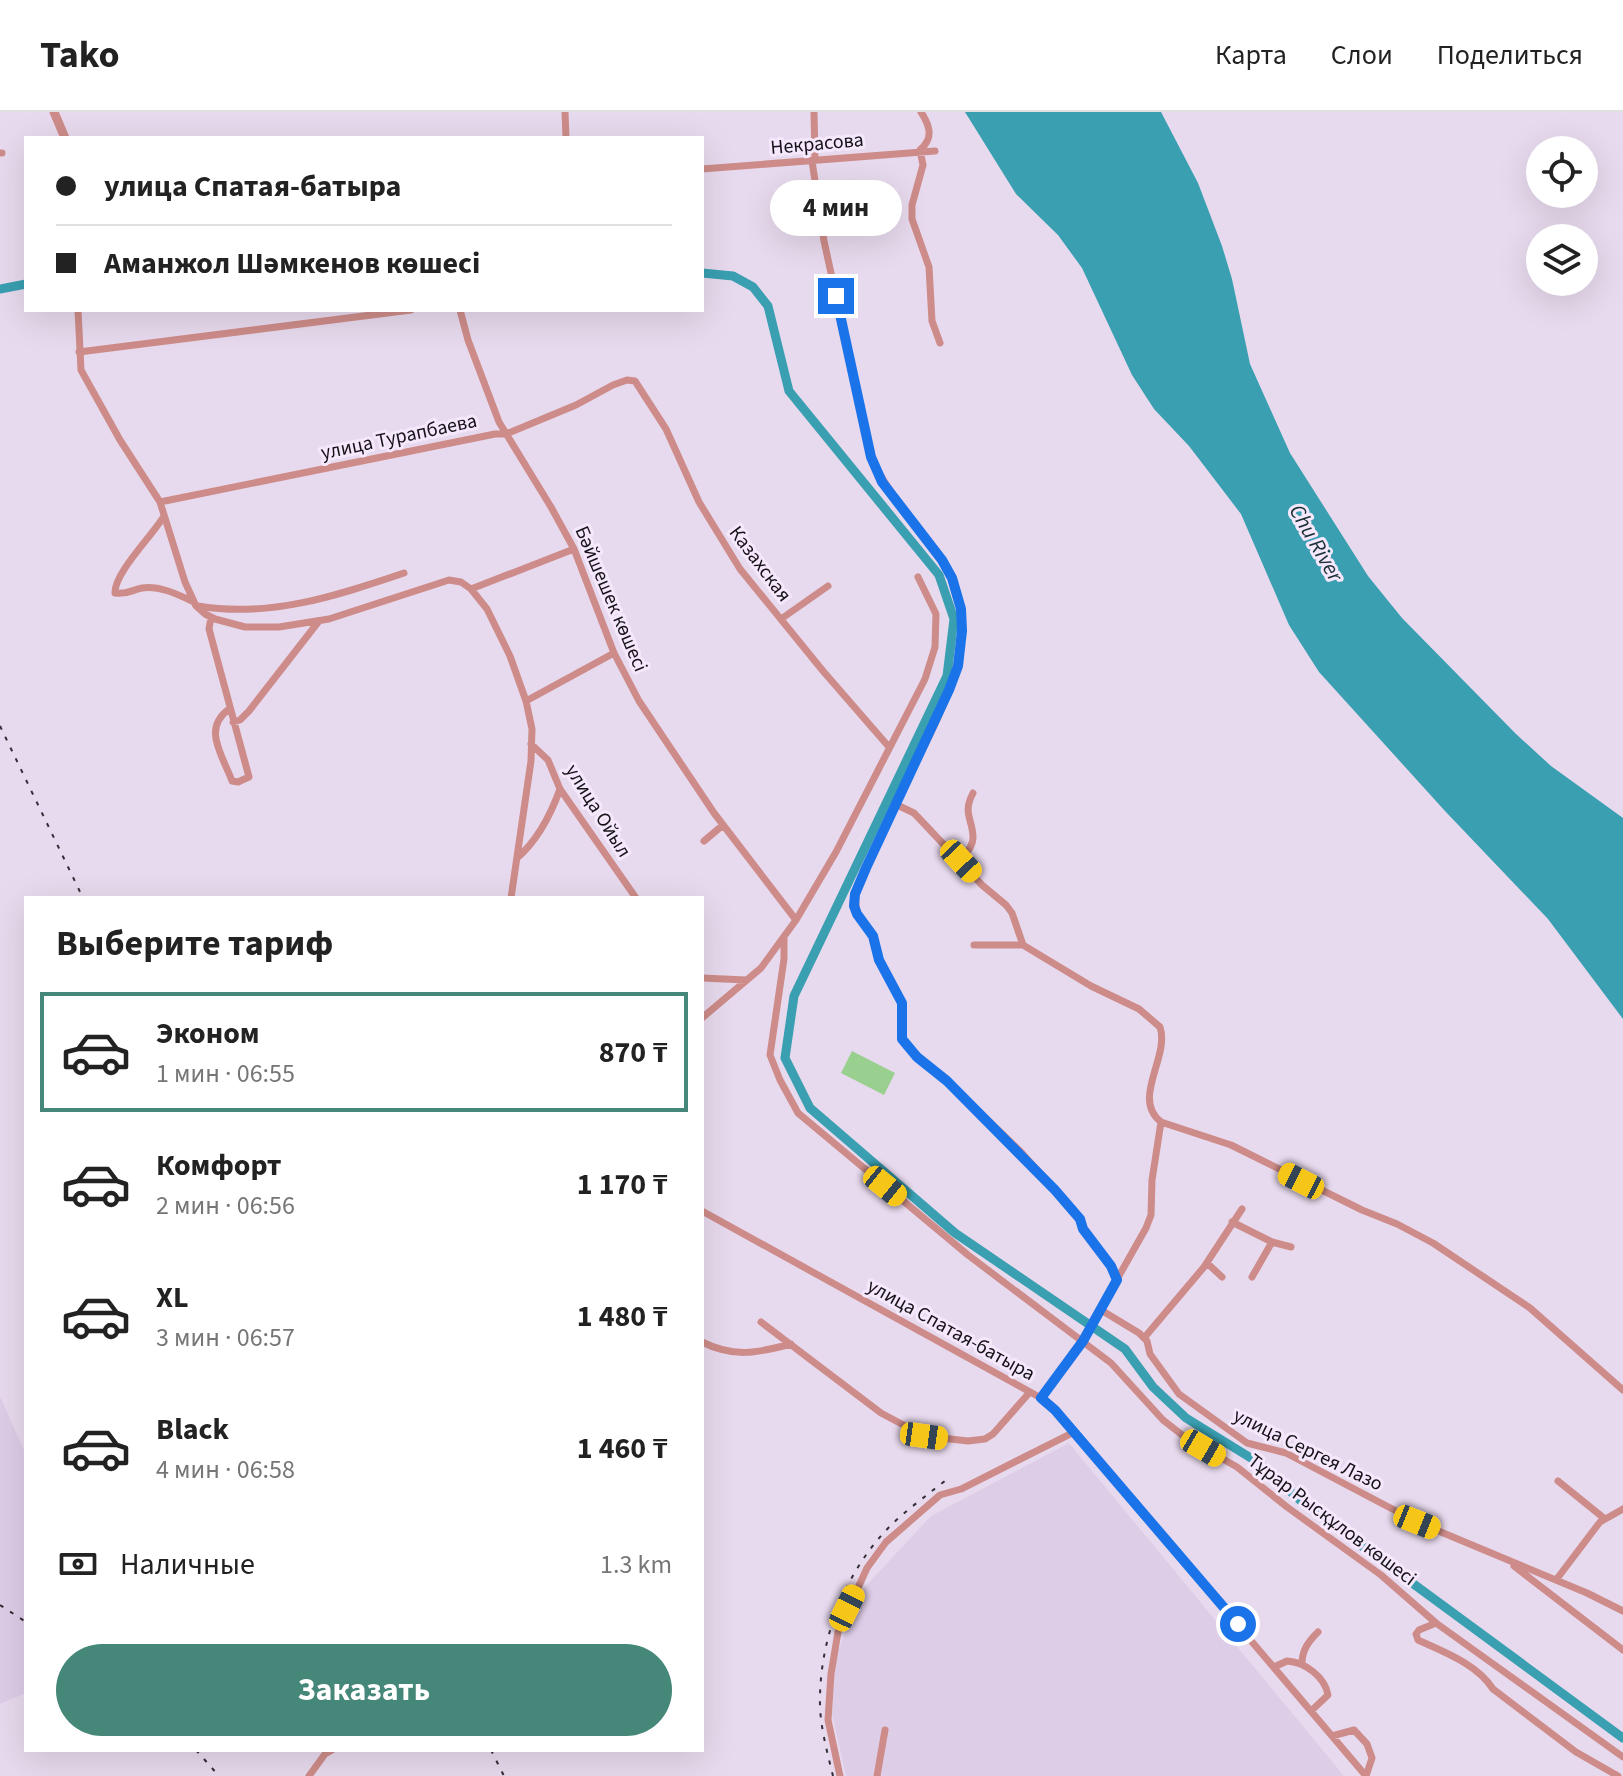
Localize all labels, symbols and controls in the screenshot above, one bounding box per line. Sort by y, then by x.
text: Tako [40,28,120,82]
text: Карта [1215,35,1287,75]
text: Слои [1331,35,1393,75]
text: Поделиться [1437,35,1583,75]
street label: Некрасова [769,126,865,162]
map controls [1526,136,1598,296]
button: locate [1526,136,1598,208]
text: улица Спатая-батыра [104,165,401,208]
callout: 4 мин [770,180,902,236]
text: 4 мин [803,189,869,226]
button: layers [1526,224,1598,296]
text: Аманжол Шәмкенов көшесі [104,242,480,285]
route end [818,278,854,314]
street label: улица Турапбаева [318,407,480,467]
water label: Chu River [1281,498,1352,589]
street label: Казахская [722,520,798,608]
street label: Бәйшешек көшесі [568,522,654,676]
street label: улица Ойыл [558,759,638,863]
car [936,835,986,887]
text: Выберите тариф [56,918,333,969]
text: Эконом [156,1012,260,1055]
icon: car [60,1016,132,1088]
text: 870 ₸ [599,1031,668,1074]
text: 1 мин · 06:55 [156,1055,295,1092]
text: Комфорт [156,1144,282,1187]
icon: car [60,1148,132,1220]
car [1274,1159,1328,1203]
car [859,1162,911,1210]
text: 1 170 ₸ [577,1163,668,1206]
text: 2 мин · 06:56 [156,1187,295,1224]
street label: улица Спатая-батыра [862,1272,1040,1388]
text: XL [156,1276,189,1319]
icon: car [60,1280,132,1352]
text: 1 480 ₸ [577,1295,668,1338]
text: 3 мин · 06:57 [156,1319,295,1356]
street label: улица Сергея Лазо [1229,1402,1387,1498]
text: Black [156,1408,229,1451]
icon: car [60,1412,132,1484]
car [899,1421,949,1451]
car [1176,1426,1230,1470]
text: 1 460 ₸ [577,1427,668,1470]
street label: Тұрар Рысқұлов көшесі [1242,1447,1422,1593]
text: 4 мин · 06:58 [156,1451,295,1488]
car [1390,1502,1444,1542]
icon: cash [56,1542,100,1586]
text: Наличные [120,1543,255,1586]
text: 1.3 km [600,1546,672,1583]
car [826,1581,868,1635]
route start [1220,1606,1256,1642]
button: Заказать [56,1644,672,1736]

